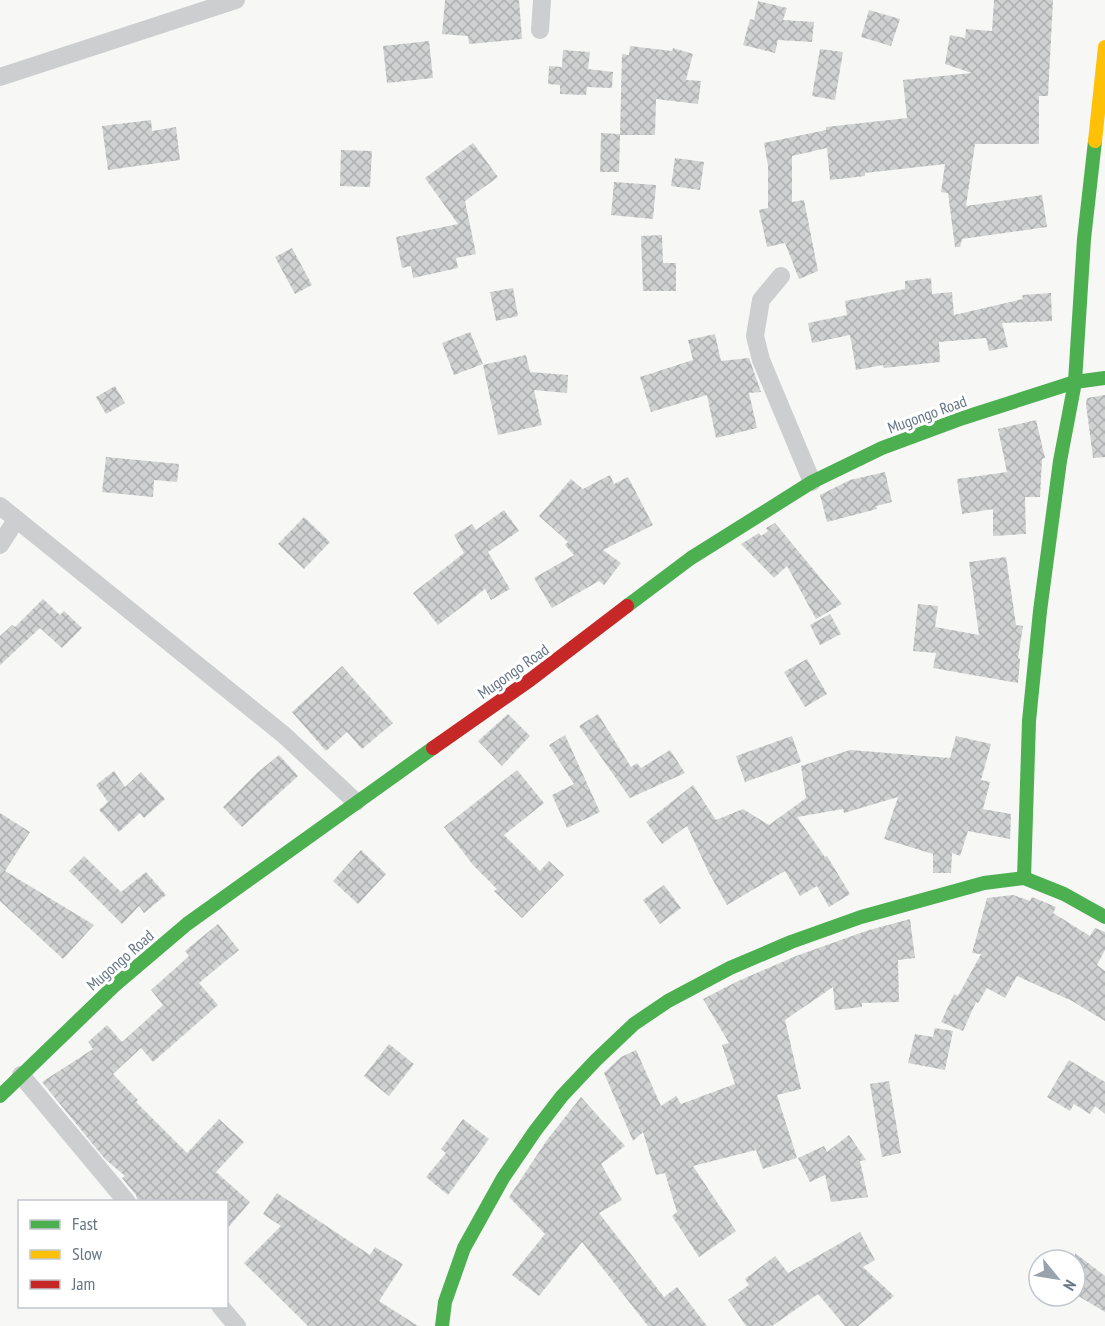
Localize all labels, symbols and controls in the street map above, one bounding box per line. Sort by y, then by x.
street label: Mugongo Road [885,390,969,438]
street label: Mugongo Road [473,639,553,703]
street label: Mugongo Road [82,925,158,995]
legend [18,1200,228,1308]
text: Fast [72,1212,98,1235]
text: Slow [72,1242,103,1265]
north arrow [1027,1248,1087,1308]
text: Jam [71,1272,95,1295]
text: N [1059,1277,1081,1294]

